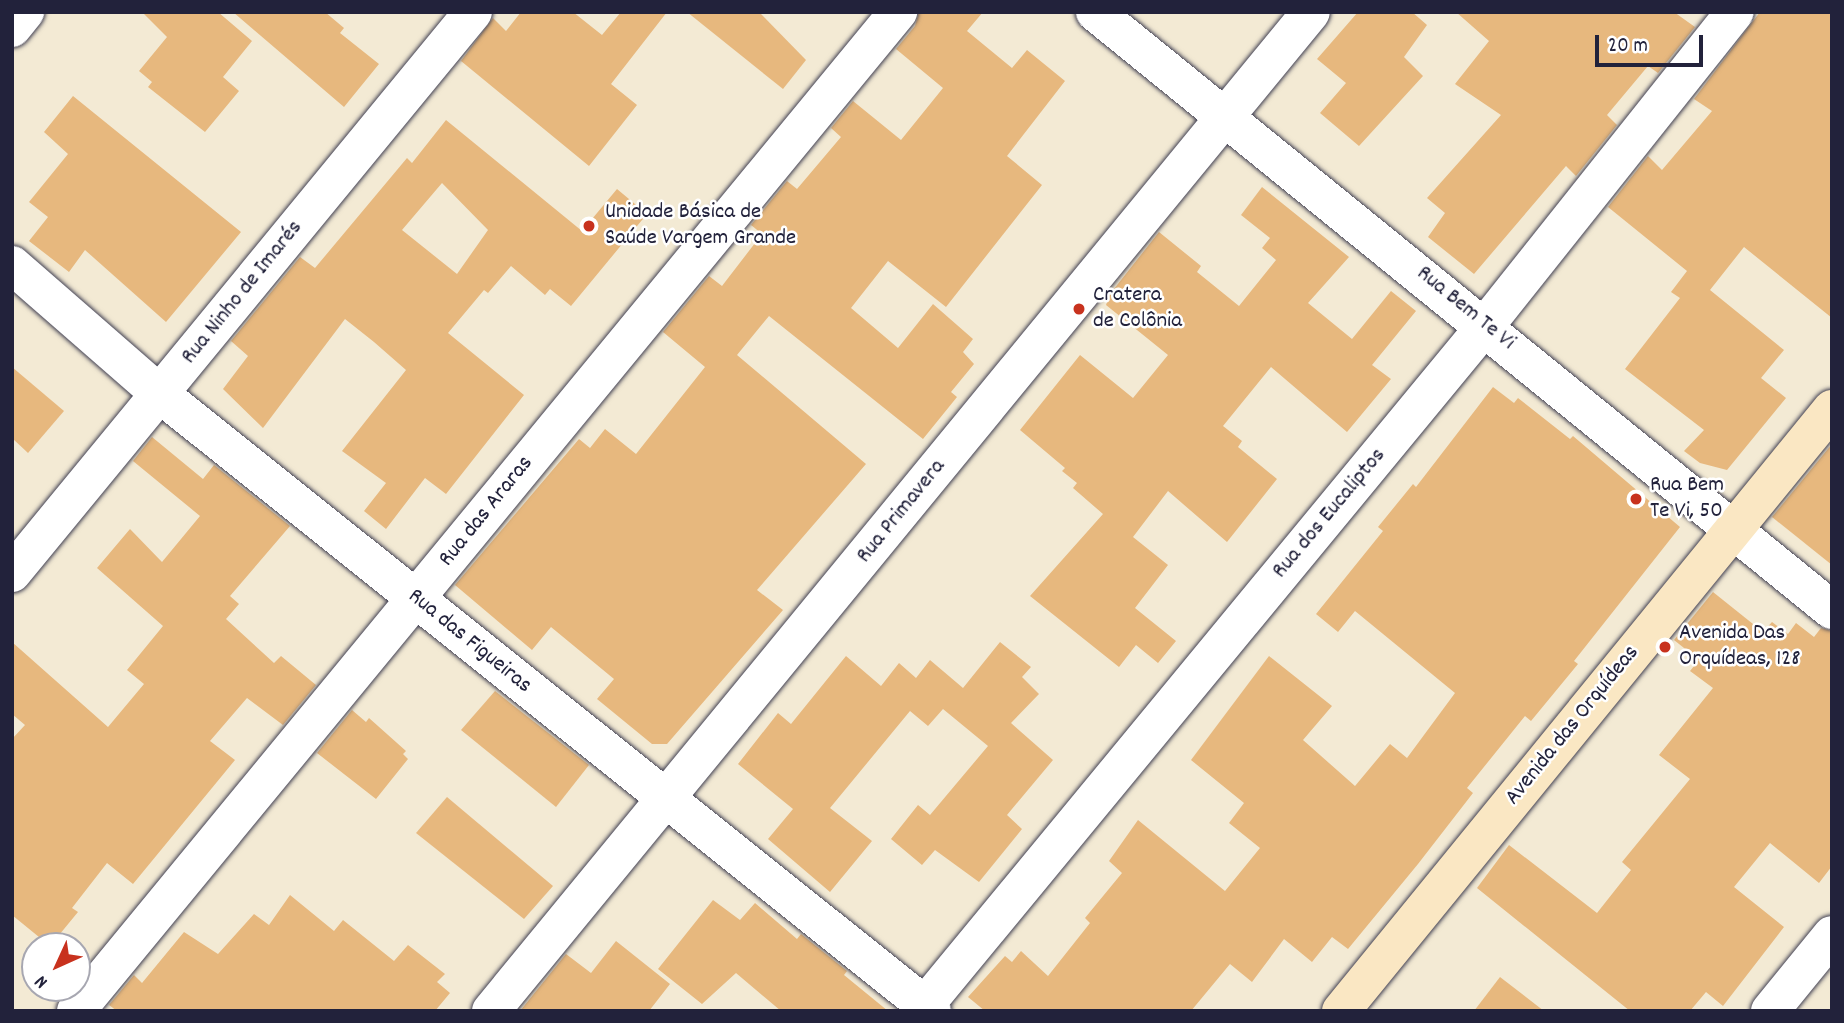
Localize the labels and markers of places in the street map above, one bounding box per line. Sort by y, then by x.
place label: Unidade Básica de Saúde Vargem Grande [605,199,796,253]
marker: Unidade Básica de Saúde Vargem Grande [579,216,599,236]
place label: Cratera de Colônia [1093,282,1182,336]
marker: Cratera de Colônia [1071,301,1087,317]
place label: Rua Bem Te Vi, 50 [1650,472,1724,526]
marker: Rua Bem Te Vi, 50 [1628,491,1644,507]
place label: Avenida Das Orquídeas, 128 [1679,620,1800,674]
marker: Avenida Das Orquídeas, 128 [1657,639,1673,655]

